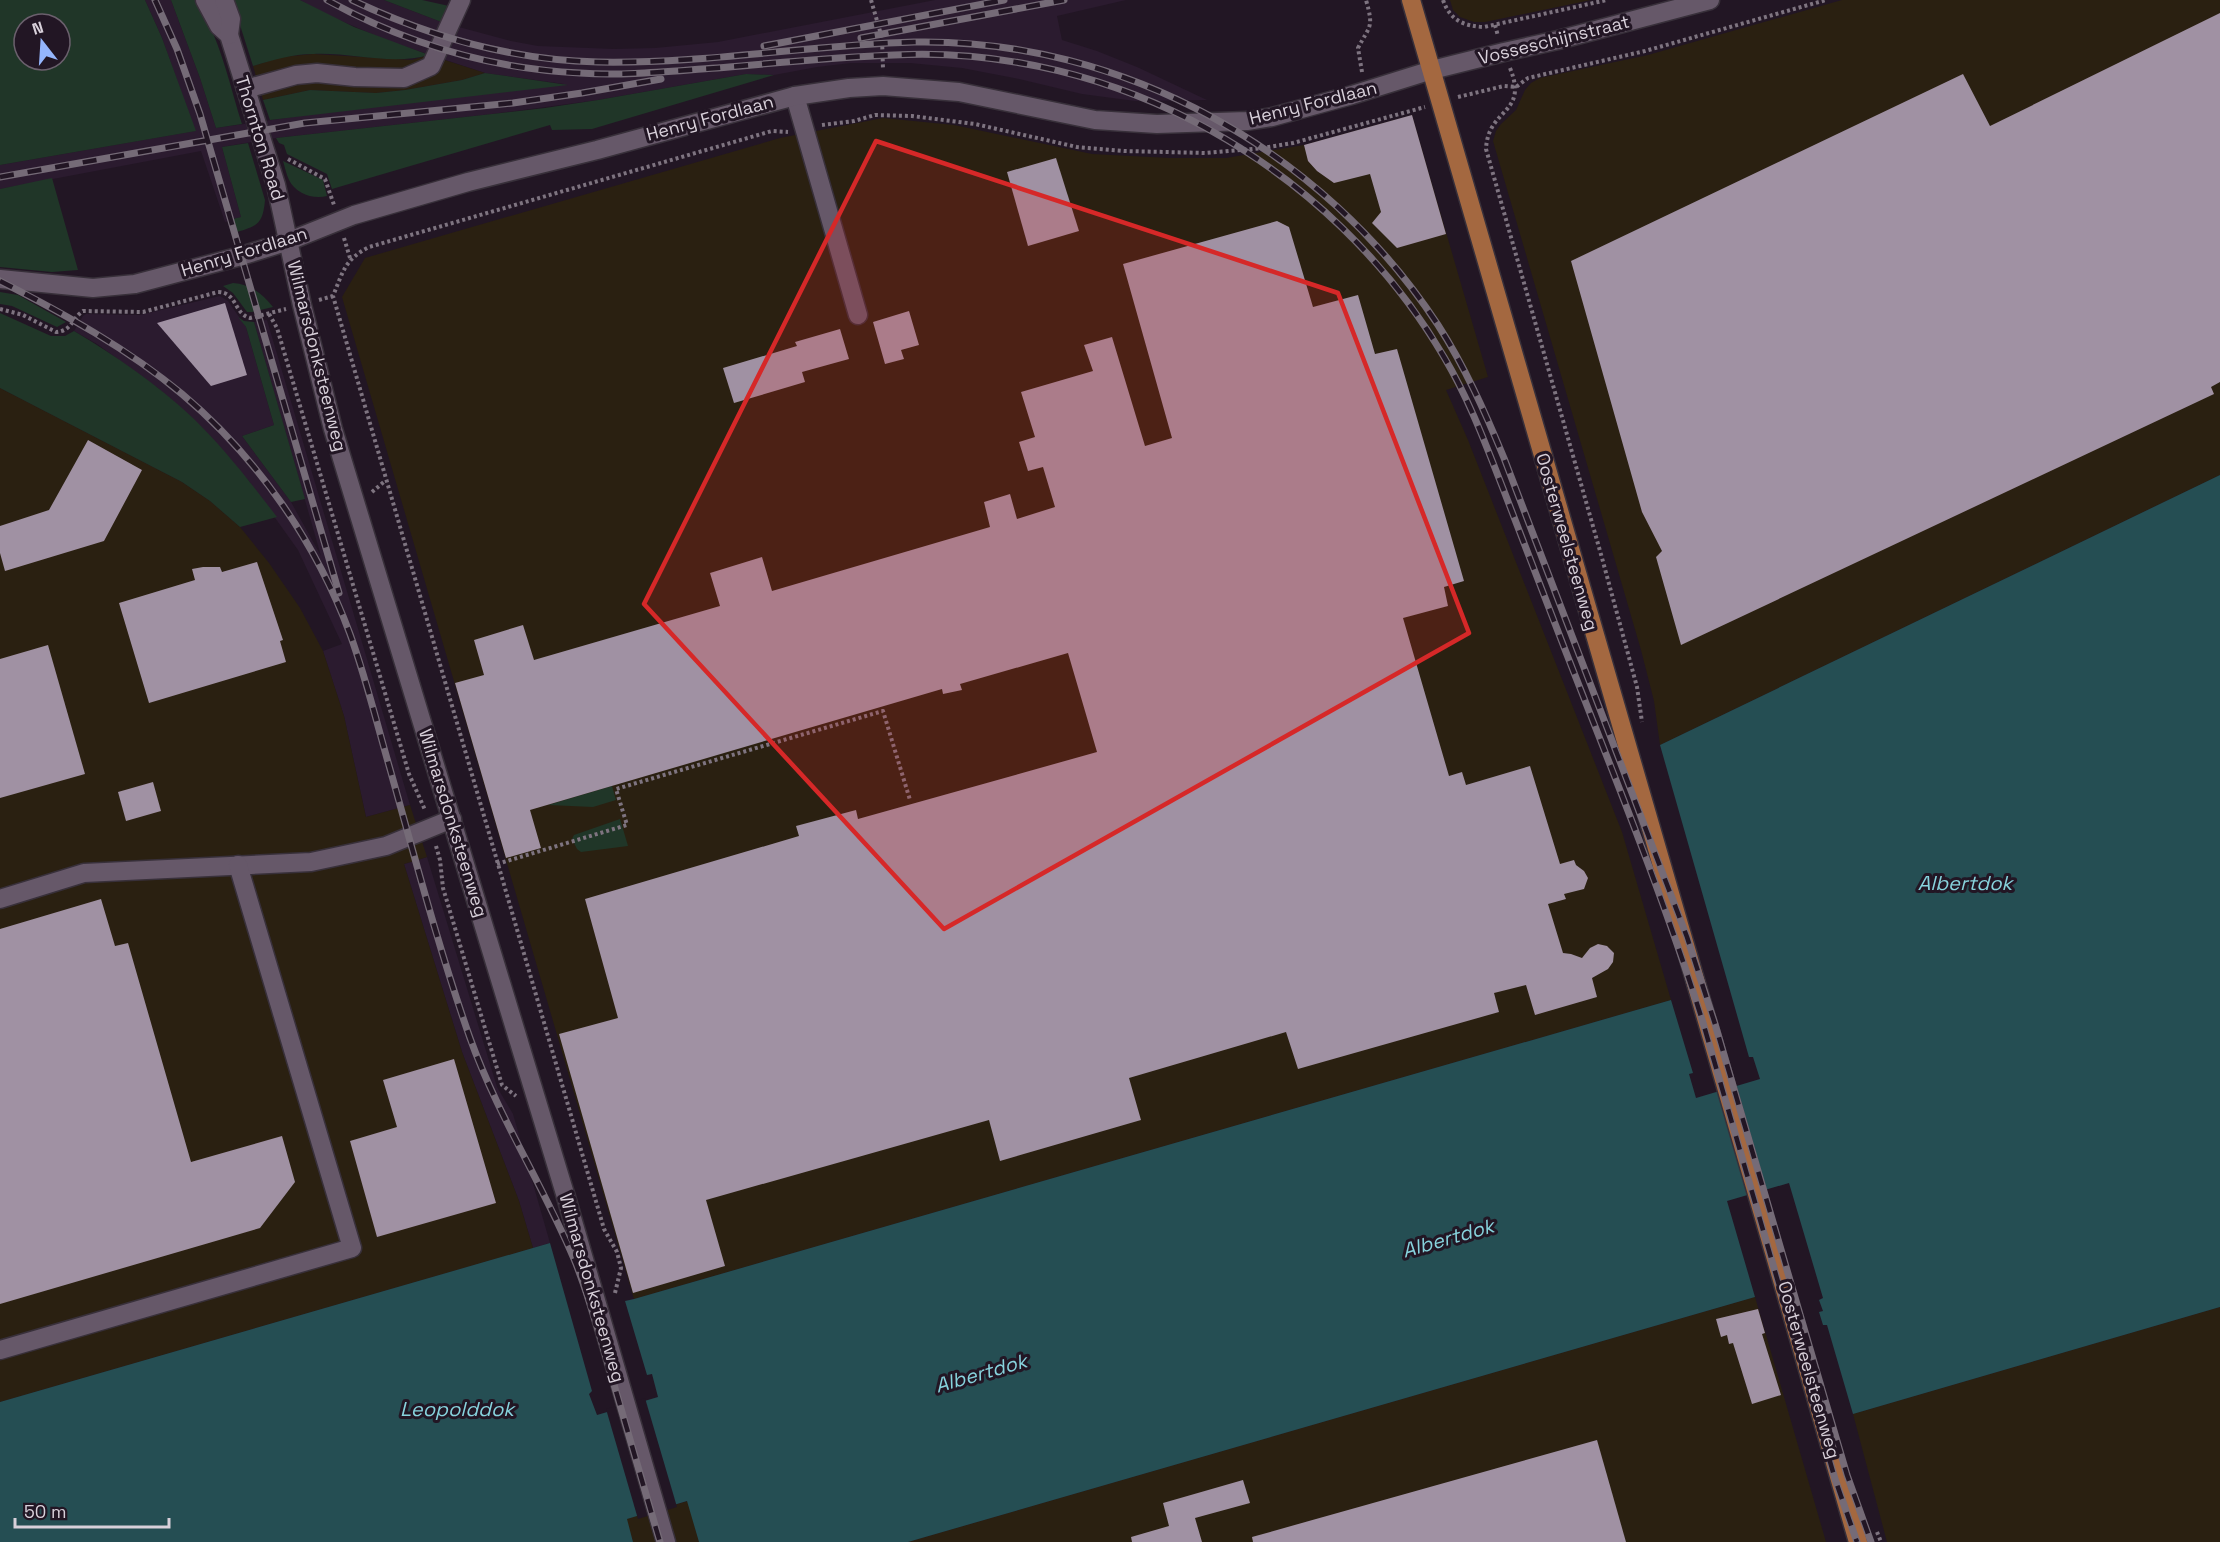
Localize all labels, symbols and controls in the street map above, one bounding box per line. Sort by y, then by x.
street label: Vosseschijnstraat [1476,10,1632,69]
north arrow [12,12,72,72]
text: N [30,17,46,40]
street label: Thornton Road [231,73,290,203]
street label: Henry Fordlaan [1247,76,1379,130]
street label: Henry Fordlaan [644,89,776,146]
street label: Henry Fordlaan [178,221,310,282]
street label: Wilmarsdonksteenweg [283,258,352,454]
street label: Oosterweelsteenweg [1531,450,1604,633]
street label: Wilmarsdonksteenweg [414,726,493,920]
water label: Albertdok [1918,870,2015,896]
street label: Wilmarsdonksteenweg [554,1191,631,1385]
water label: Albertdok [1399,1212,1499,1264]
street label: Oosterweelsteenweg [1773,1278,1846,1461]
water label: Albertdok [932,1347,1032,1399]
water label: Leopolddok [400,1396,516,1422]
scale bar [15,1491,170,1529]
text: 50 m [24,1500,66,1523]

